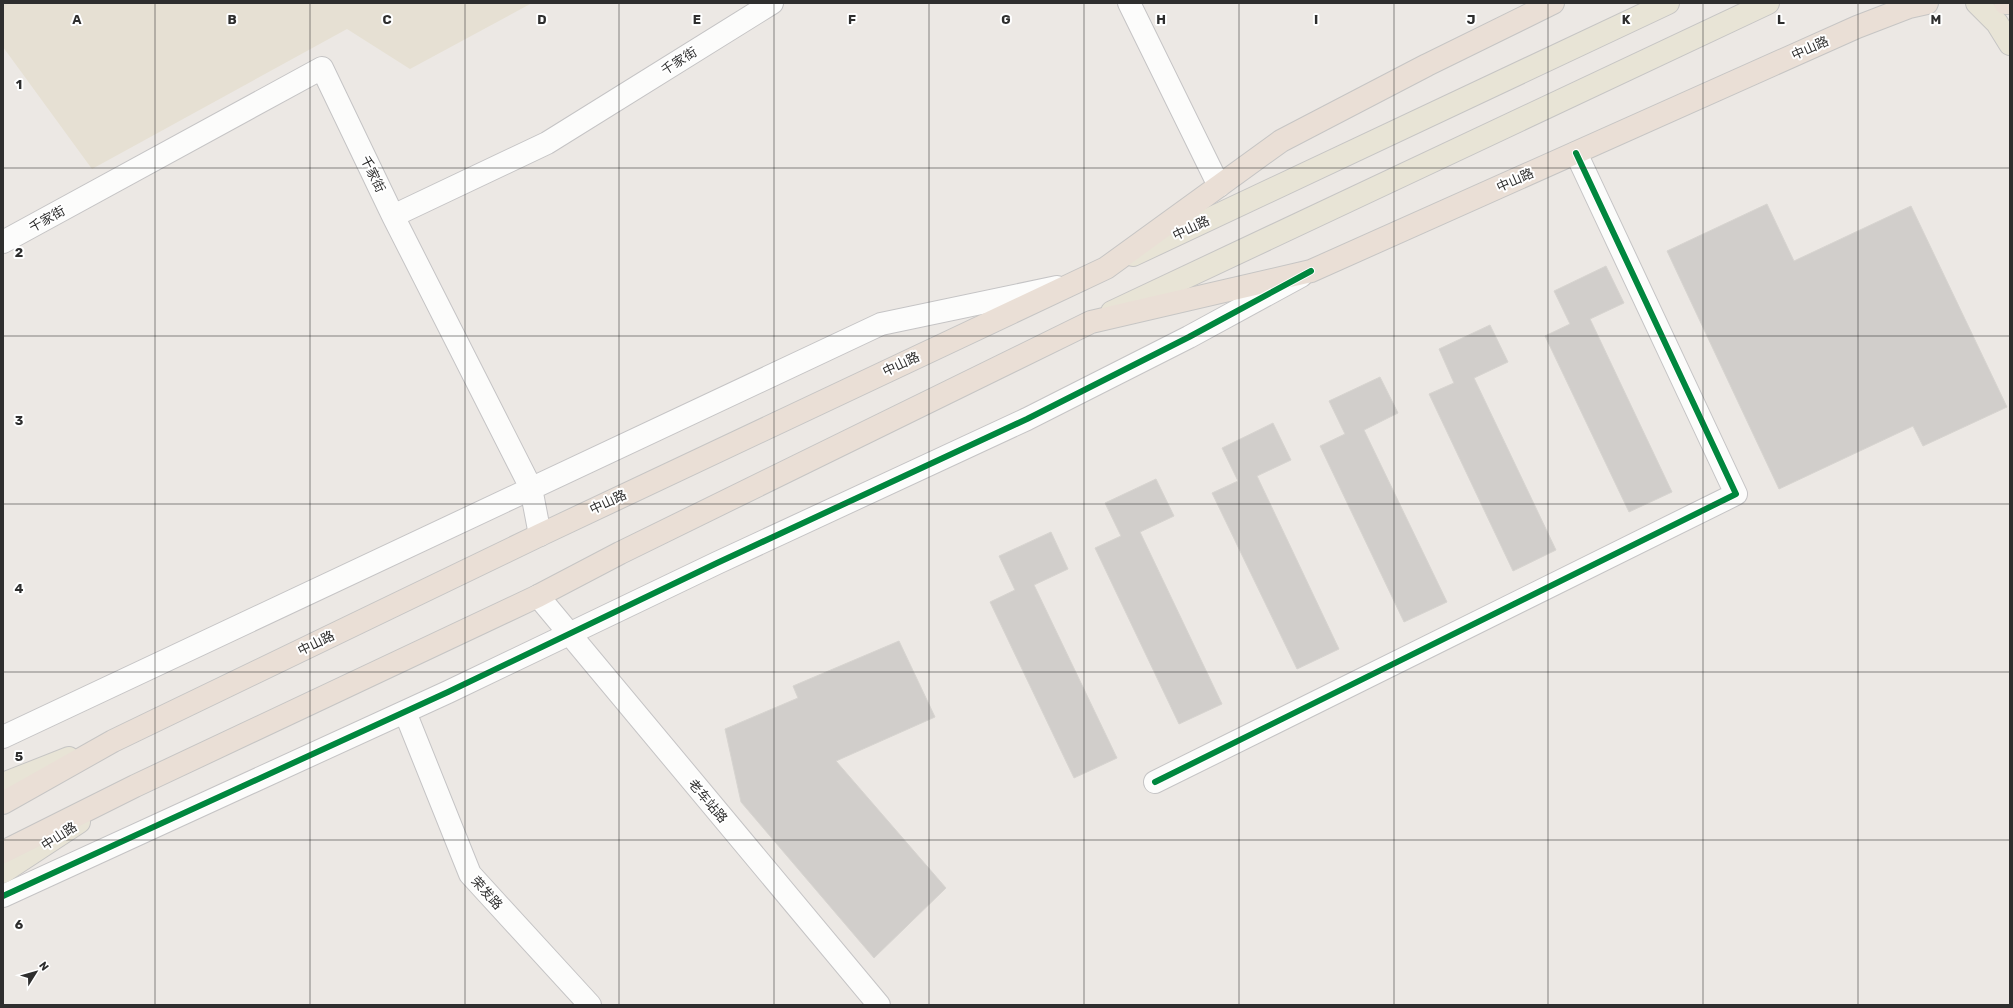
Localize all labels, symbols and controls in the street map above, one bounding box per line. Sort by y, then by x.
text: A [72,12,82,27]
text: B [227,12,237,27]
text: C [382,12,392,27]
text: D [537,12,547,27]
text: E [693,12,701,27]
text: F [848,12,856,27]
text: G [1001,12,1011,27]
text: H [1156,12,1166,27]
text: I [1314,12,1318,27]
text: J [1467,12,1475,27]
text: K [1622,12,1631,27]
text: L [1777,12,1785,27]
text: M [1931,12,1941,27]
street label: 中山路 [1789,33,1831,63]
street label: 千家街 [658,44,700,78]
text: 1 [16,77,22,92]
street label: 千家街 [358,153,388,195]
street label: 中山路 [1494,165,1536,195]
street label: 千家街 [26,203,68,235]
street label: 中山路 [1170,213,1212,243]
text: 2 [15,245,23,260]
street label: 中山路 [880,349,922,379]
text: 3 [15,413,24,428]
street label: 中山路 [587,487,629,517]
text: 4 [15,581,24,596]
street label: 中山路 [295,628,337,658]
text: 5 [15,749,23,764]
street label: 老车站路 [686,776,730,826]
street label: 中山路 [39,819,79,853]
street label: 荣发路 [468,873,506,913]
text: 6 [15,917,24,932]
north arrow [16,952,56,992]
text: N [36,959,51,973]

